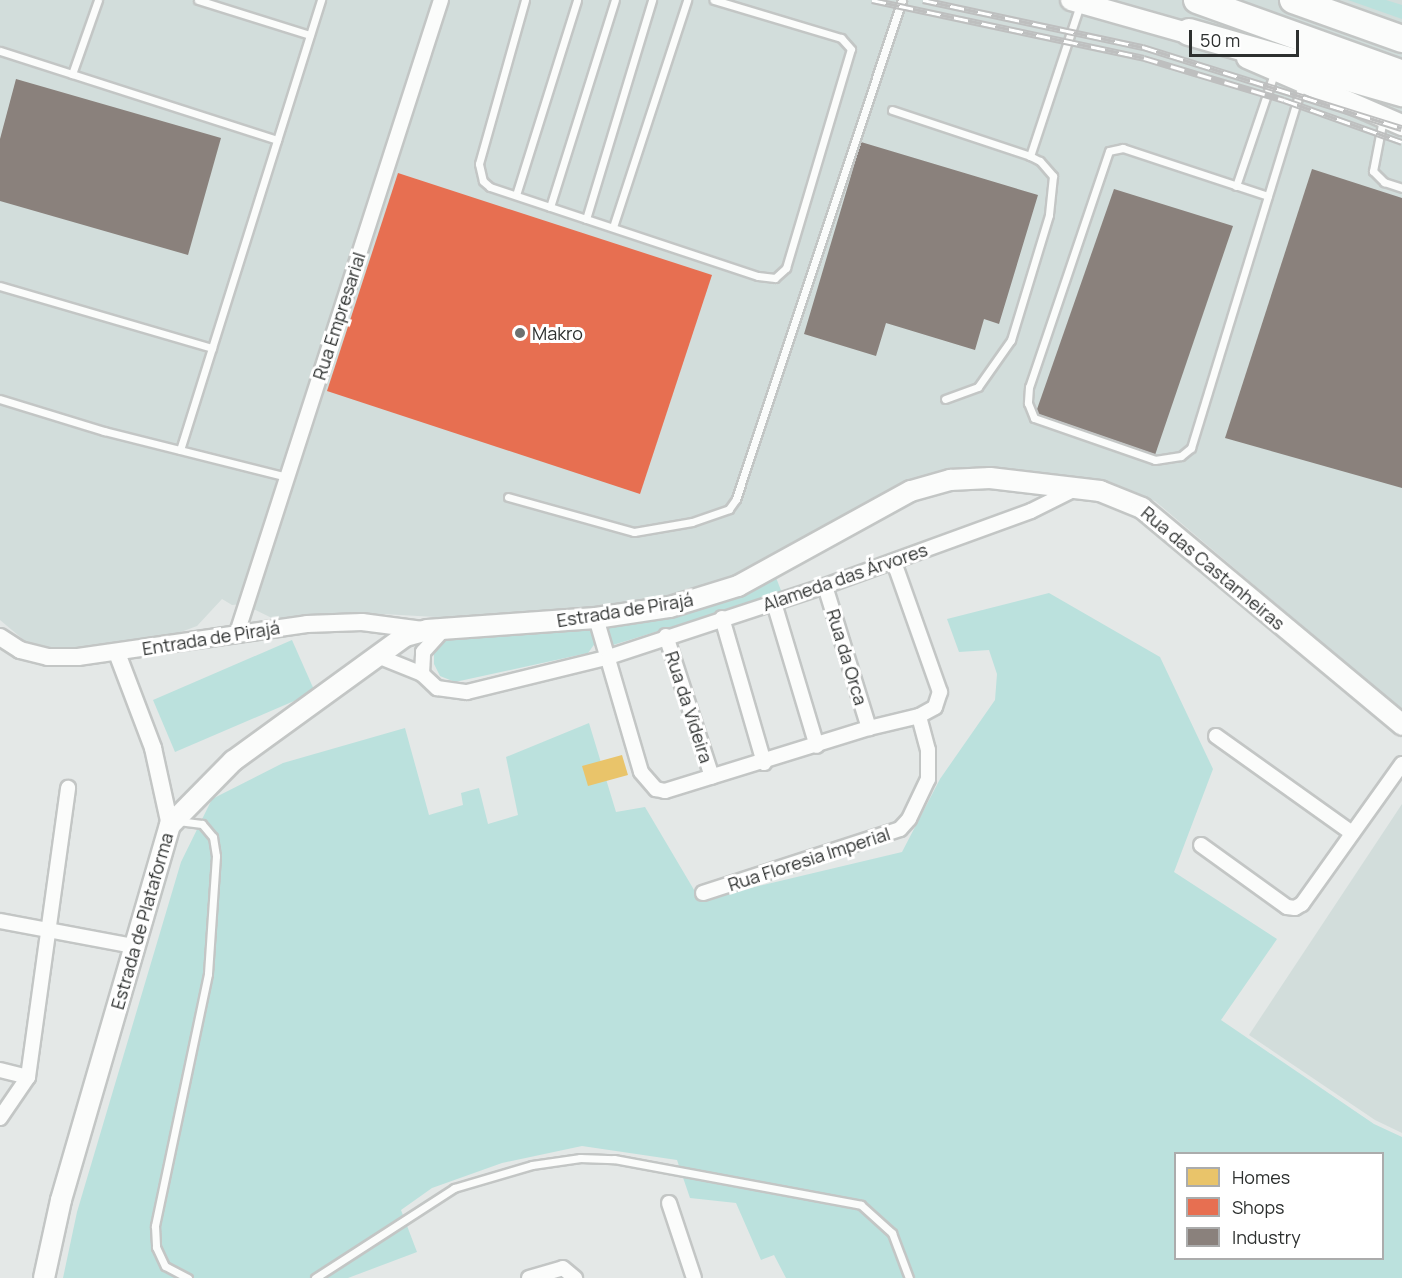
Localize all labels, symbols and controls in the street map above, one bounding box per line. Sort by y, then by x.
scale bar [1192,18,1302,56]
text: 50 m [1200,28,1240,52]
street label: Rua Empresarial [308,249,370,383]
place label: Makro [532,322,583,344]
marker: Makro [513,326,527,340]
street label: Rua das Castanheiras [1137,502,1289,634]
street label: Alameda das Árvores [760,539,930,615]
street label: Estrada de Pirajá [555,589,695,631]
street label: Rua da Orca [822,606,872,708]
street label: Entrada de Pirajá [141,616,281,660]
street label: Rua da Videira [661,648,717,766]
street label: Rua Floresia Imperial [725,823,893,895]
street label: Estrada de Plataforma [106,830,178,1012]
legend [1174,1152,1384,1260]
text: Homes [1232,1165,1290,1189]
text: Shops [1232,1195,1284,1219]
text: Industry [1232,1225,1301,1249]

